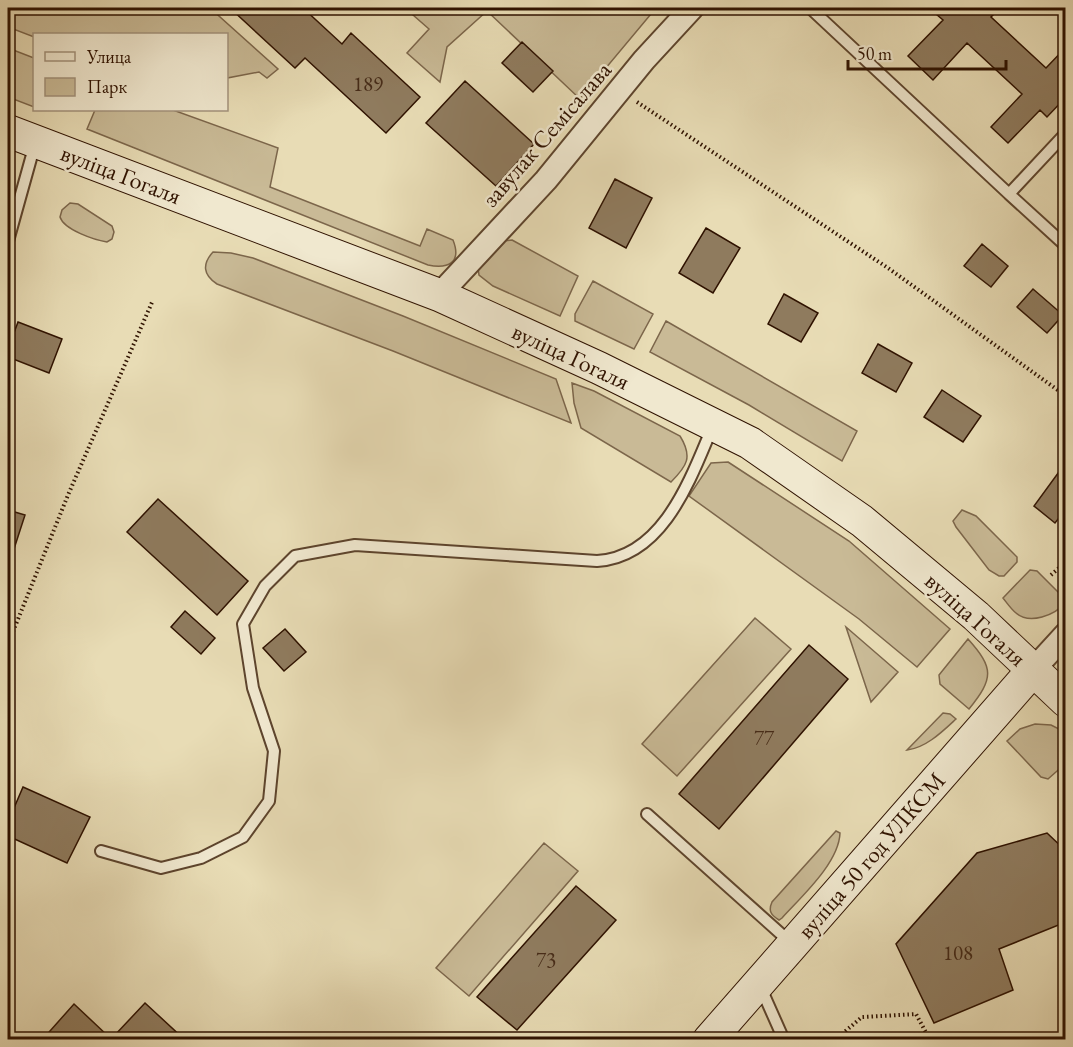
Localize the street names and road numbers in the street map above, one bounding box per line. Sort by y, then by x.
street label: завулак Семісалава [474,54,618,213]
street label: вуліца Гогаля [56,137,186,211]
street label: вуліца Гогаля [507,315,635,397]
street label: вуліца Гогаля [919,565,1034,673]
street label: вуліца 50 год УЛКСМ [790,765,952,945]

